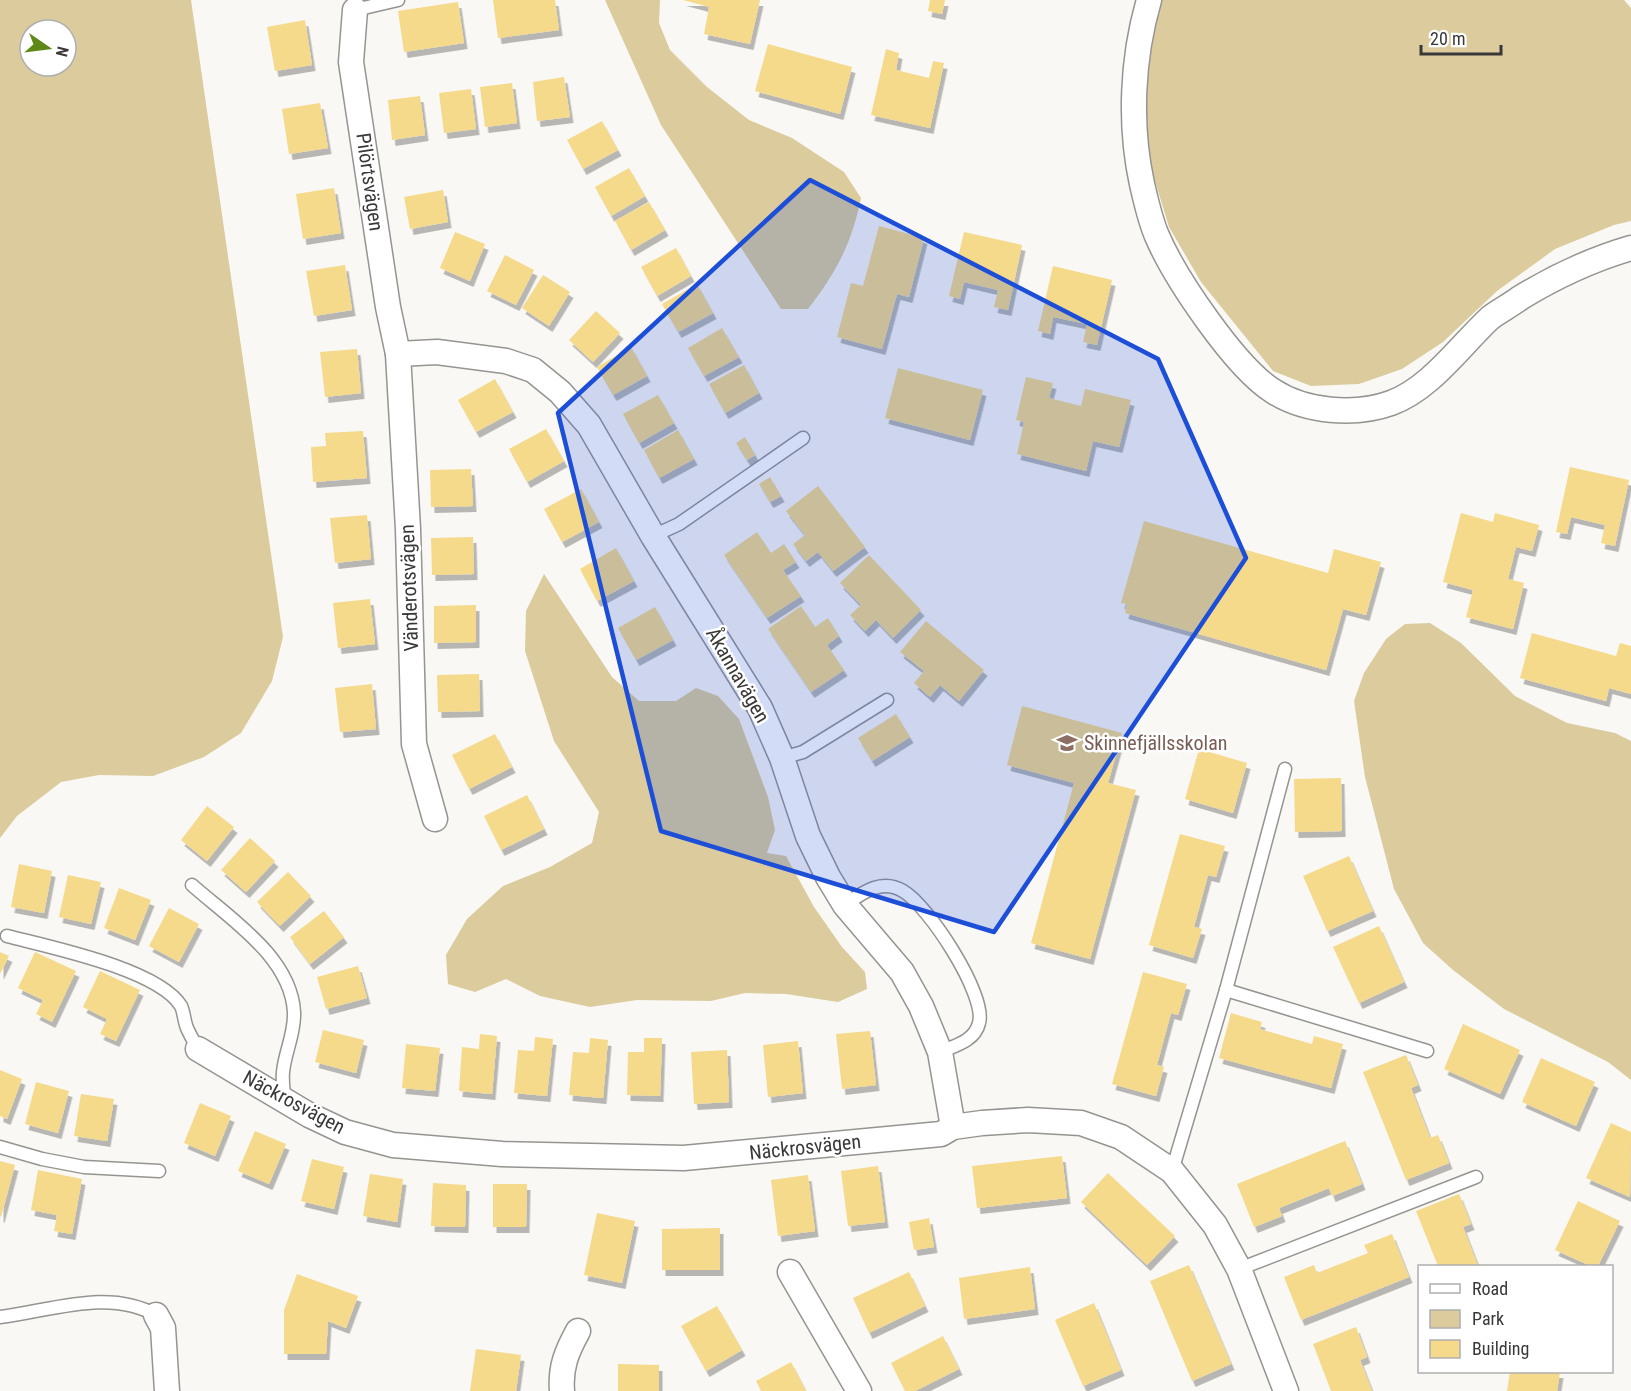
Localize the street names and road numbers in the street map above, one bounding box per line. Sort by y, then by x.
street label: Pilörtsvägen [351,131,389,233]
street label: Vänderotsvägen [395,524,423,652]
street label: Åkannavägen [701,623,775,727]
street label: Näckrosvägen [239,1065,349,1139]
street label: Näckrosvägen [748,1129,862,1165]

